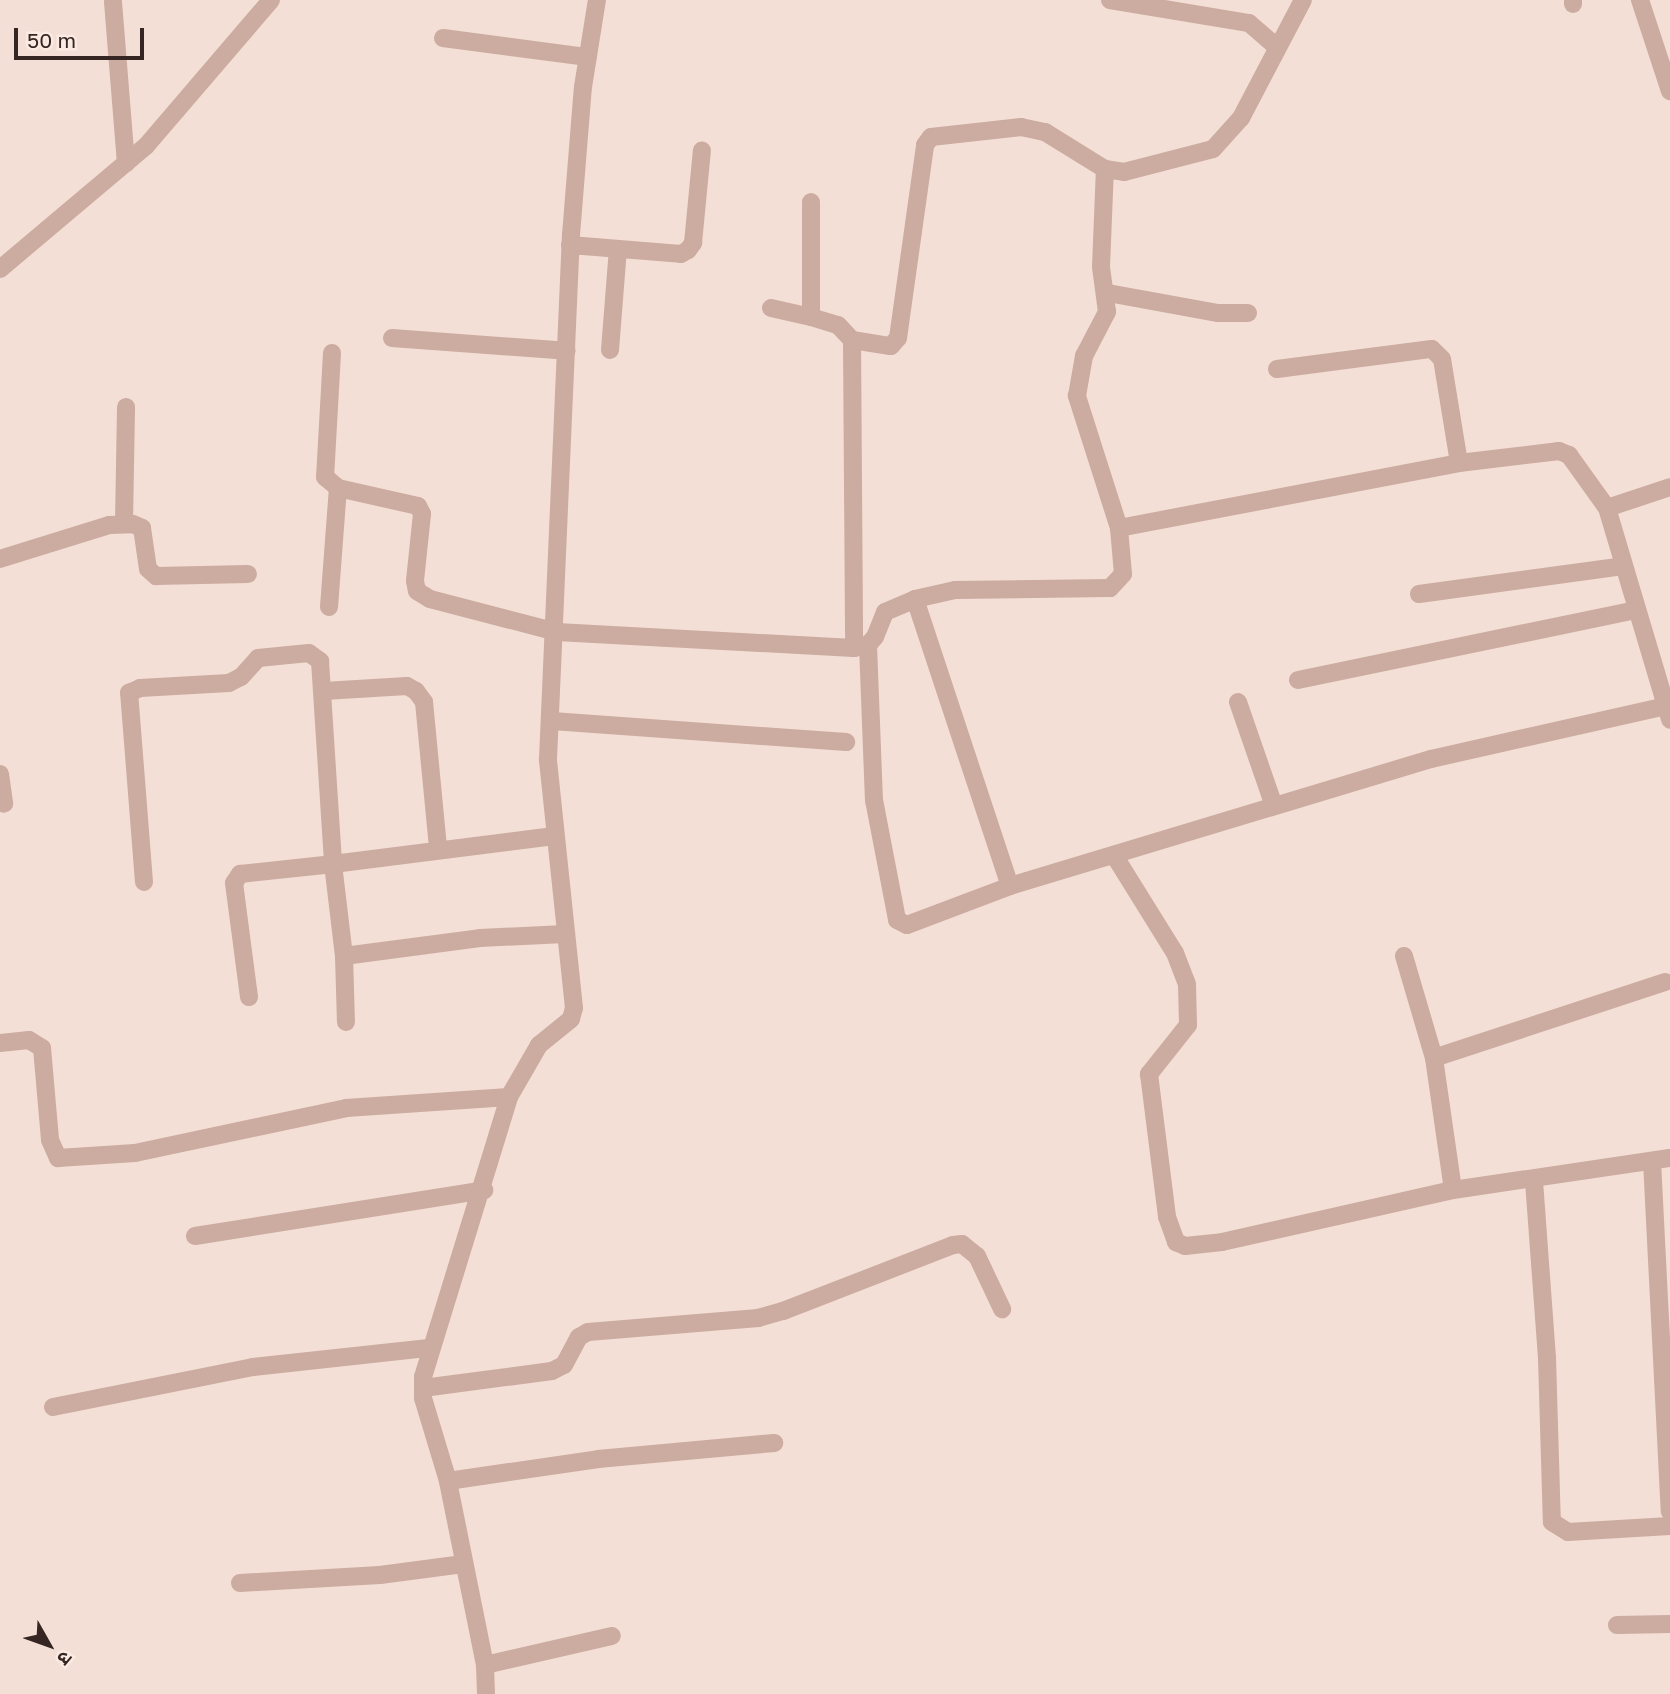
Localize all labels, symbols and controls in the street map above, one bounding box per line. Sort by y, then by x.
scale bar [18,14,147,58]
text: 50 m [27,27,76,53]
north arrow [14,1610,84,1680]
text: उ [53,1647,78,1670]

